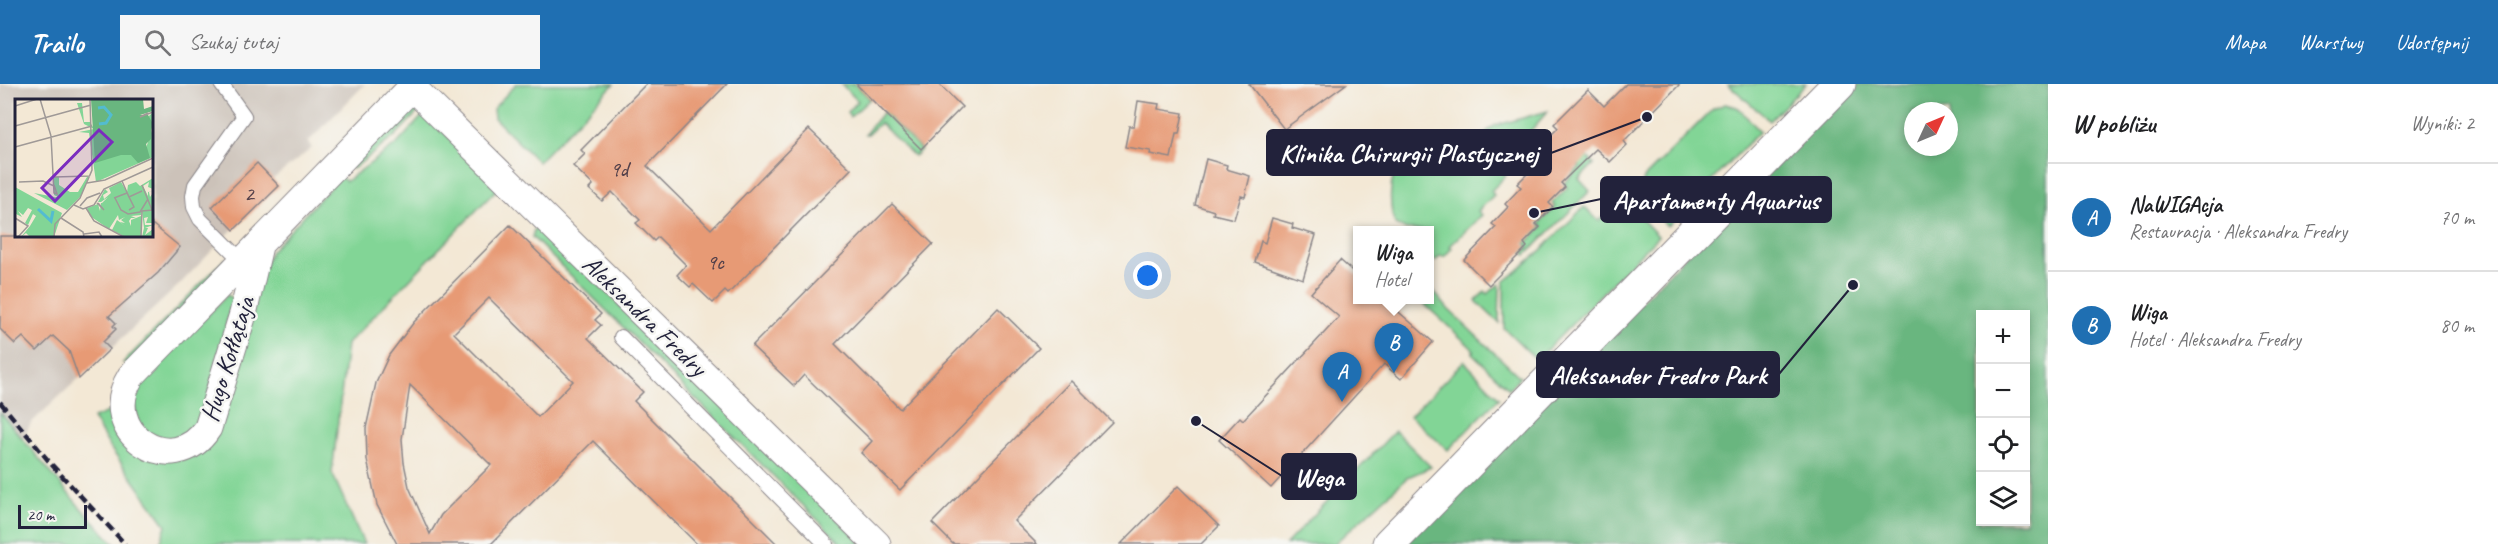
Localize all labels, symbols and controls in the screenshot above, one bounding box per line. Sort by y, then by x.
search box [120,15,540,69]
text: Trailo [30,25,84,60]
icon: search [141,26,174,59]
text: Szukaj tutaj [189,28,278,56]
text: Mapa [2225,29,2266,55]
text: Warstwy [2299,29,2363,55]
text: Udostępnij [2396,29,2468,55]
inset map [15,99,153,237]
north arrow [1904,102,1958,156]
text: W pobliżu [2072,107,2155,140]
text: Wyniki: 2 [2411,111,2474,136]
callout: Klinika Chirurgii Plastycznej [1267,130,1551,175]
text: Klinika Chirurgii Plastycznej [1279,136,1542,170]
house number: 9d [610,155,632,183]
callout: Apartamenty Aquarius [1601,177,1831,222]
house number: 2 [244,180,256,208]
text: Apartamenty Aquarius [1613,183,1822,217]
text: NaWIGAcja [2129,191,2222,219]
text: A [2086,205,2097,230]
text: 70 m [2440,205,2474,230]
text: Restauracja · Aleksandra Fredry [2129,219,2347,244]
popup [1353,226,1434,304]
text: Wiga [1375,239,1412,267]
street label: Aleksandra Fredry [575,248,715,385]
house number: 9c [706,248,725,276]
your location [1133,261,1162,290]
text: Hotel [1375,267,1409,292]
street label: Hugo Kołłątaja [193,291,263,426]
text: Wiga [2129,299,2167,327]
map controls [1976,310,2030,526]
button: + [1976,310,2030,364]
text: B [2086,313,2097,338]
text: 80 m [2440,313,2474,338]
pin: B [1374,324,1414,373]
text: Hotel · Aleksandra Fredry [2129,327,2301,352]
pin: A [1322,352,1362,402]
callout: Aleksander Fredro Park [1537,352,1779,397]
text: Aleksander Fredro Park [1549,358,1770,392]
button: − [1976,364,2030,418]
button: locate [1976,418,2030,472]
callout: Wega [1282,454,1356,499]
text: Wega [1294,460,1346,494]
button: layers [1976,472,2030,526]
scale bar [18,502,87,530]
text: 20 m [27,505,54,525]

